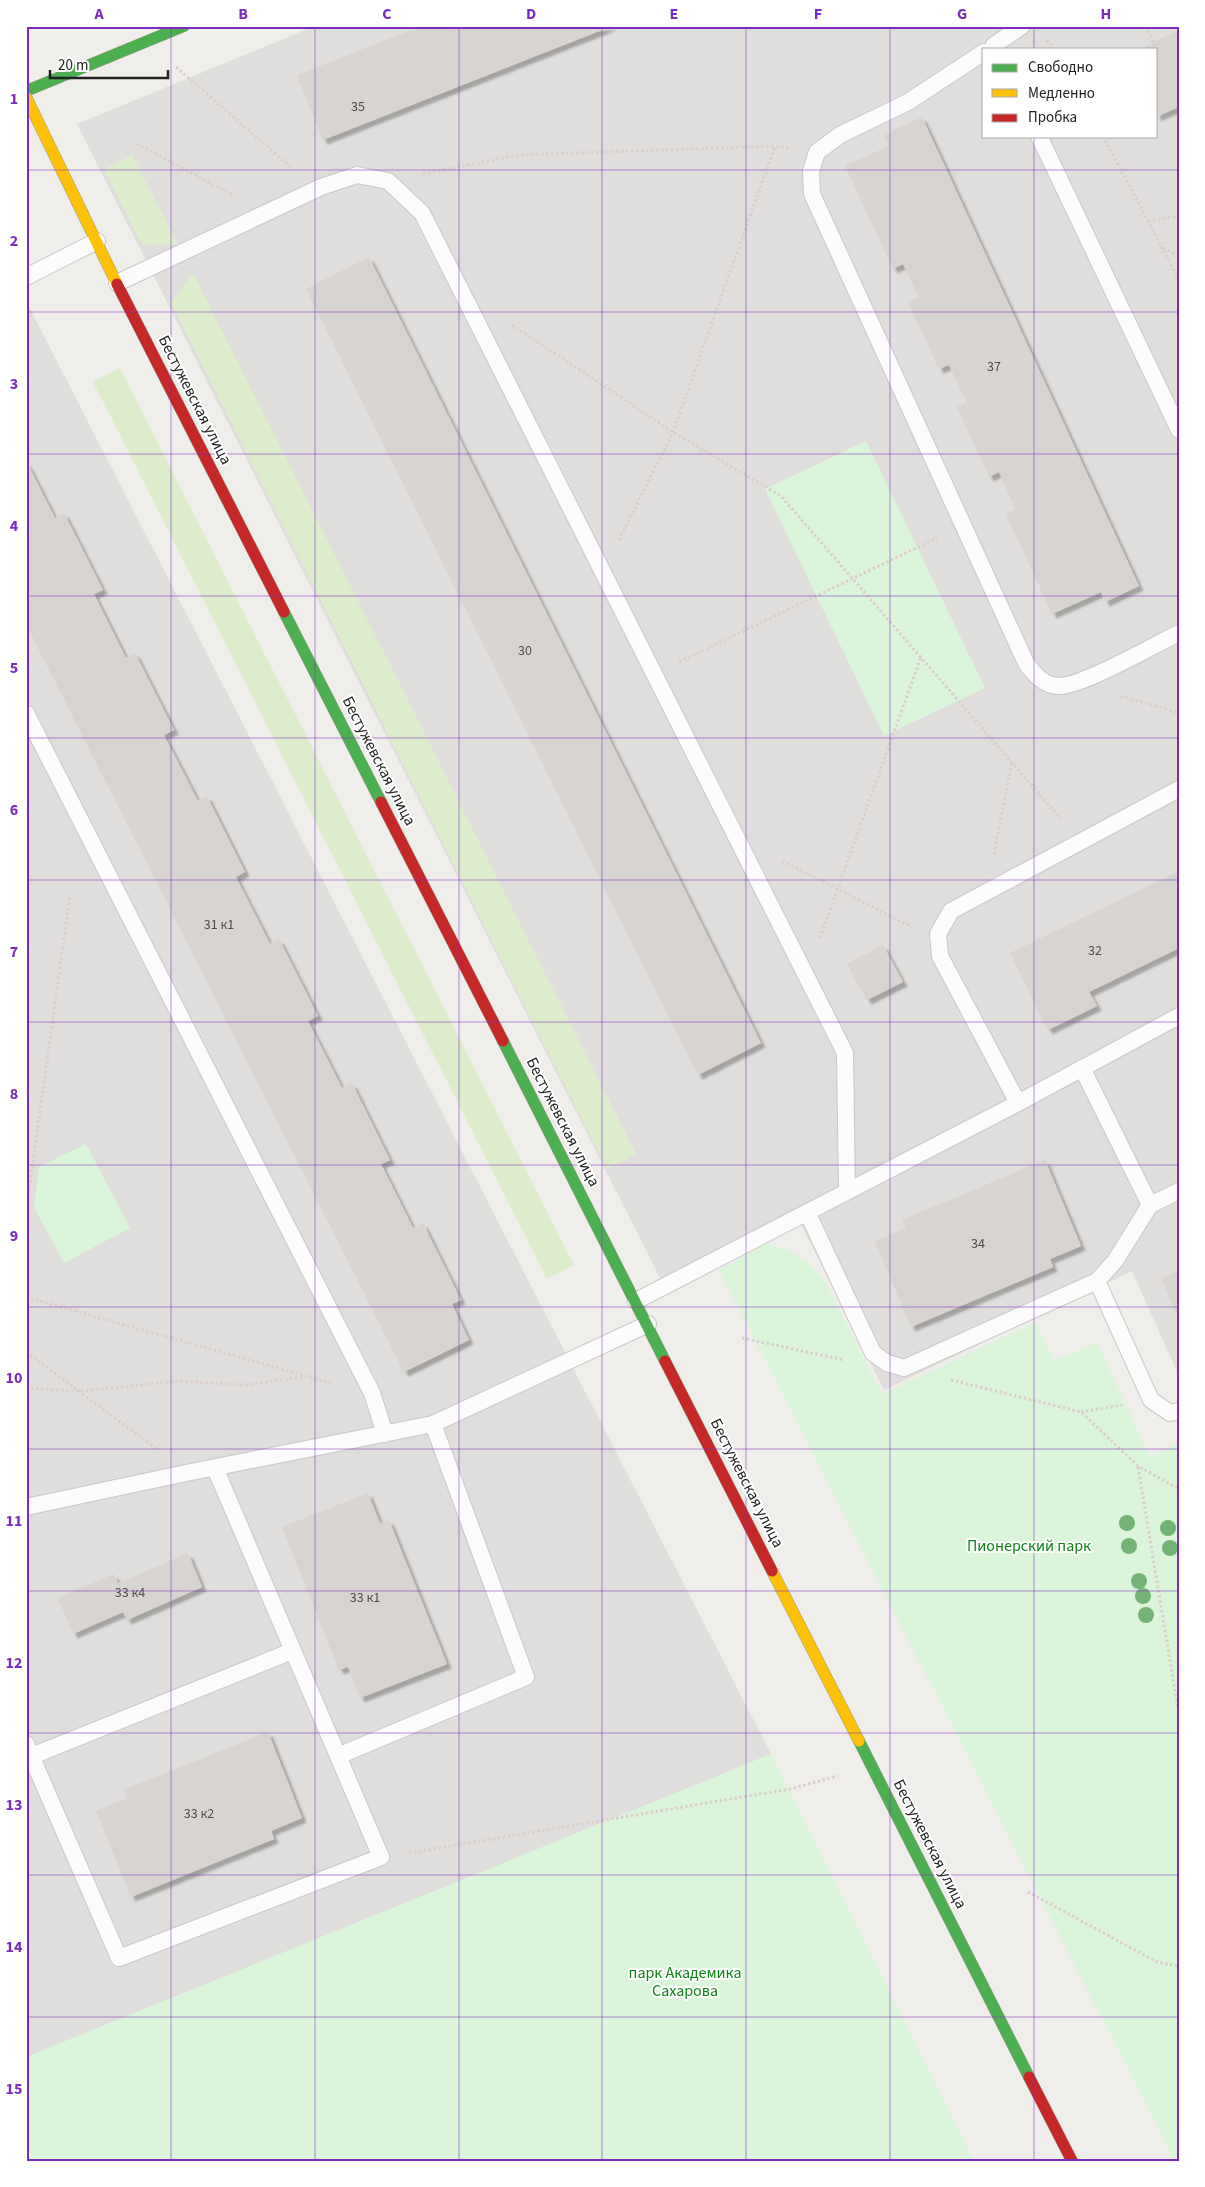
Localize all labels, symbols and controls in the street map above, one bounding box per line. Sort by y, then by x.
text: A [93,3,104,25]
text: B [238,3,248,25]
text: C [382,3,392,25]
text: D [526,3,536,25]
text: E [670,3,678,25]
text: F [814,3,822,25]
text: G [957,3,967,25]
text: H [1101,3,1111,25]
scale bar [50,48,168,80]
legend [982,48,1158,138]
text: 20 m [58,55,88,76]
text: Свободно [1028,57,1093,78]
text: Медленно [1028,83,1095,104]
text: 1 [10,88,18,110]
house number: 35 [351,97,365,117]
text: Пробка [1028,107,1077,128]
text: 2 [10,230,18,252]
street label: Бестужевская улица [153,332,237,468]
house number: 37 [987,357,1001,377]
text: 3 [10,373,18,395]
text: 4 [10,515,19,537]
house number: 30 [518,641,532,661]
text: 5 [10,657,18,679]
street label: Бестужевская улица [337,693,421,829]
text: 6 [10,799,18,821]
house number: 31 к1 [204,915,234,935]
text: 7 [10,941,18,963]
house number: 32 [1088,941,1102,961]
street label: Бестужевская улица [521,1054,605,1190]
text: 8 [10,1083,18,1105]
text: 9 [10,1225,18,1247]
house number: 34 [971,1234,985,1254]
text: 10 [6,1367,22,1389]
street label: Бестужевская улица [705,1415,789,1551]
text: 11 [6,1510,22,1532]
park label: Пионерский парк [967,1535,1091,1557]
house number: 33 к4 [115,1583,145,1603]
house number: 33 к1 [350,1588,380,1608]
text: 12 [6,1652,22,1674]
street label: Бестужевская улица [888,1776,972,1912]
text: 13 [6,1794,22,1816]
house number: 33 к2 [184,1804,214,1824]
text: 14 [6,1936,23,1958]
park label: парк Академика Сахарова [629,1962,741,2002]
text: 15 [6,2078,22,2100]

